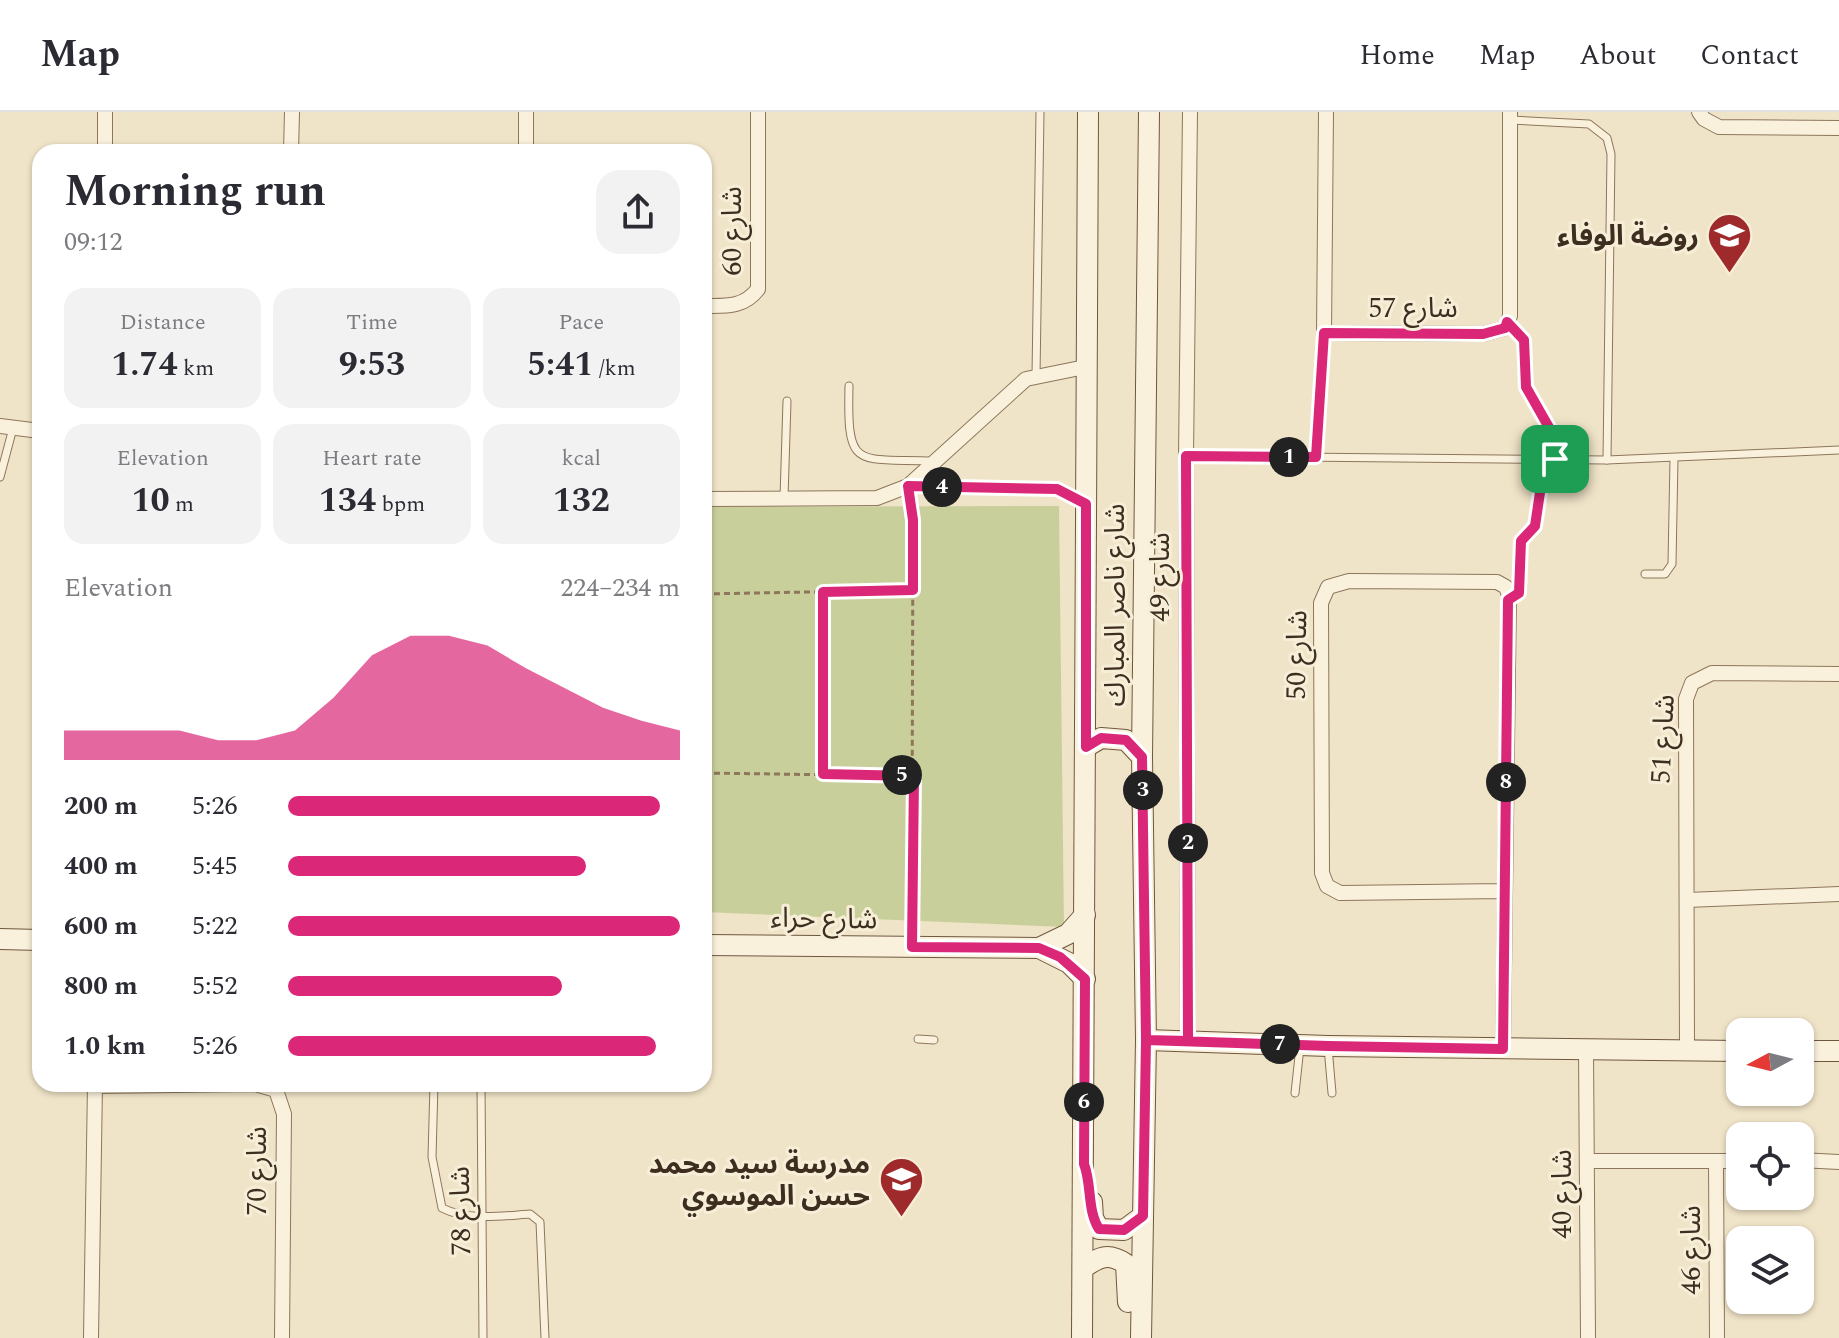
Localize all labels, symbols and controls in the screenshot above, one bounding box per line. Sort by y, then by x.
text: Map [40,26,120,84]
text: Home [1359,34,1435,77]
text: Map [1479,34,1535,77]
text: About [1579,34,1656,77]
text: Contact [1700,34,1799,77]
text: Morning run [64,158,326,225]
button: share [596,170,680,254]
street label: شارع 60 [711,186,754,276]
school or university icon: روضة الوفاء [1706,212,1754,275]
place label: روضة الوفاء [1557,215,1699,258]
text: 09:12 [64,222,123,262]
street label: شارع 57 [1368,287,1458,330]
text: Distance [120,306,206,339]
text: Time [346,306,398,339]
text: Pace [559,306,604,339]
text: 1.74 [111,339,177,391]
text: 9:53 [339,339,405,391]
text: 5:41 [527,339,593,391]
text: km [177,352,214,385]
text: /km [593,352,636,385]
pin [1521,425,1589,493]
pin: 1 [1269,437,1309,477]
icon: arrive [1533,437,1577,481]
text: 1 [1283,440,1295,473]
text: Elevation [117,442,209,475]
text: Heart rate [322,442,422,475]
text: kcal [562,442,601,475]
pin: 4 [922,467,962,507]
text: 4 [936,470,948,503]
text: 10 [131,475,170,527]
text: 134 [319,475,376,527]
text: 132 [553,475,610,527]
text: m [170,488,194,521]
text: bpm [376,488,425,521]
street label: شارع ناصر المبارك [1094,504,1137,706]
street label: شارع 49 [1139,532,1182,622]
text: Elevation [64,568,173,608]
text: 224–234 m [560,568,680,608]
street label: شارع 50 [1275,610,1319,700]
street label: شارع 51 [1639,693,1687,785]
pin: 5 [882,755,922,795]
text: 5 [896,758,908,791]
pin: 8 [1486,762,1526,802]
text: 8 [1500,765,1512,798]
pin: 3 [1123,770,1163,810]
text: 3 [1137,773,1149,806]
text: 200 m [64,786,138,826]
text: 5:26 [192,786,238,826]
pin: 2 [1168,823,1208,863]
text: 2 [1182,826,1194,859]
text: 400 m [64,846,138,886]
text: 5:45 [192,846,238,886]
street label: شارع حراء [770,897,878,941]
text: 600 m [64,906,138,946]
text: 5:22 [192,906,238,946]
text: 800 m [64,966,138,1006]
text: 5:52 [192,966,238,1006]
north arrow [1726,1018,1814,1106]
map controls [1726,1018,1814,1314]
pin: 7 [1260,1024,1300,1064]
text: 1.0 km [64,1026,146,1066]
text: 5:26 [192,1026,238,1066]
text: 7 [1274,1027,1286,1060]
pin: 6 [1064,1082,1104,1122]
text: 6 [1078,1085,1090,1118]
button: locate [1726,1122,1814,1210]
street label: شارع 70 [236,1126,279,1216]
place label: مدرسة سيد محمد حسن الموسوي [649,1143,870,1218]
street label: شارع 40 [1541,1149,1584,1239]
school or university icon: مدرسة سيد محمد حسن الموسوي [877,1156,925,1219]
street label: شارع 78 [439,1166,483,1256]
street label: شارع 46 [1670,1205,1713,1295]
button: layers [1726,1226,1814,1314]

